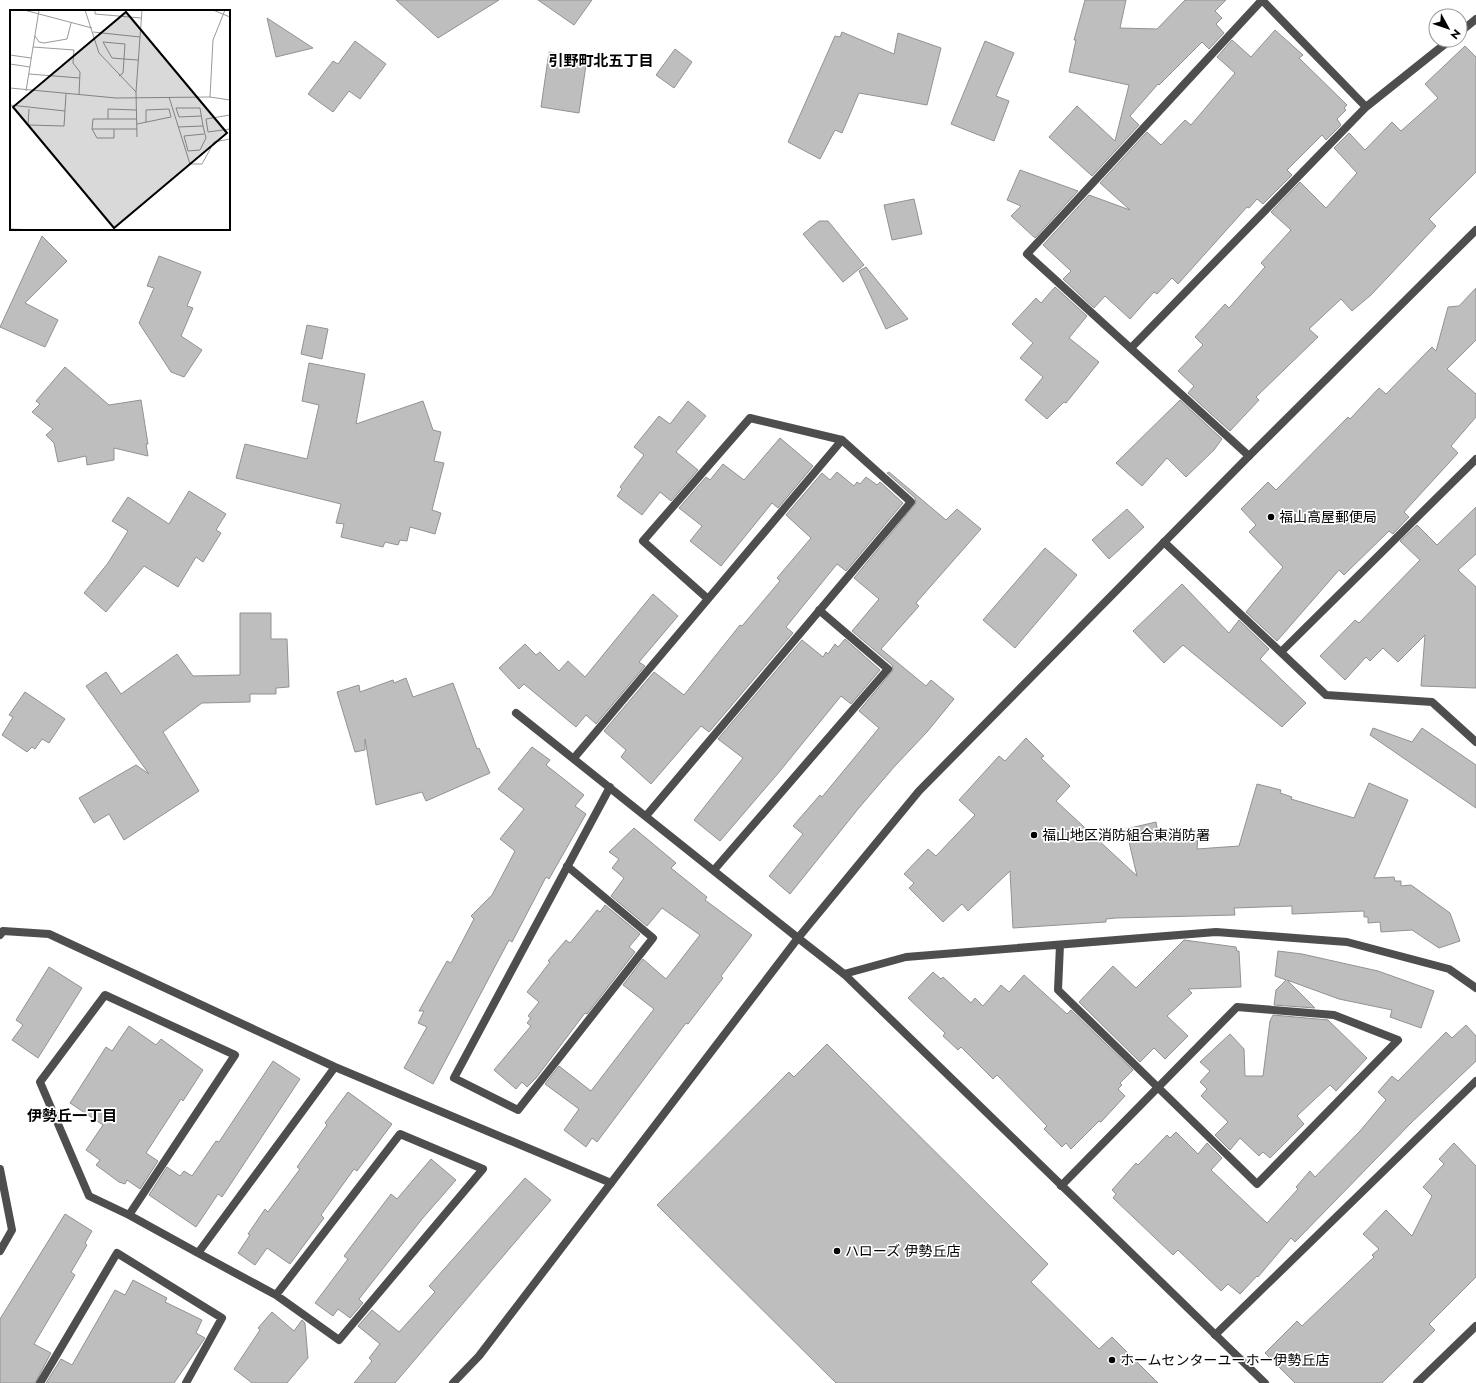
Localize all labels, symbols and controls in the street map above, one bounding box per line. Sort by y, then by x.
north arrow [1428,8,1468,48]
inset map [10,10,230,230]
text: N [1447,26,1465,43]
district label: 引野町北五丁目 [548,50,654,72]
place label: 福山高屋郵便局 [1279,507,1377,527]
marker: 福山高屋郵便局 [1266,512,1276,522]
place label: 福山地区消防組合東消防署 [1042,825,1210,845]
marker: 福山地区消防組合東消防署 [1029,830,1039,840]
district label: 伊勢丘一丁目 [27,1105,117,1127]
place label: ハローズ 伊勢丘店 [845,1241,961,1261]
marker: ハローズ 伊勢丘店 [832,1246,842,1256]
place label: ホームセンターユーホー伊勢丘店 [1120,1350,1330,1370]
marker: ホームセンターユーホー伊勢丘店 [1107,1355,1117,1365]

